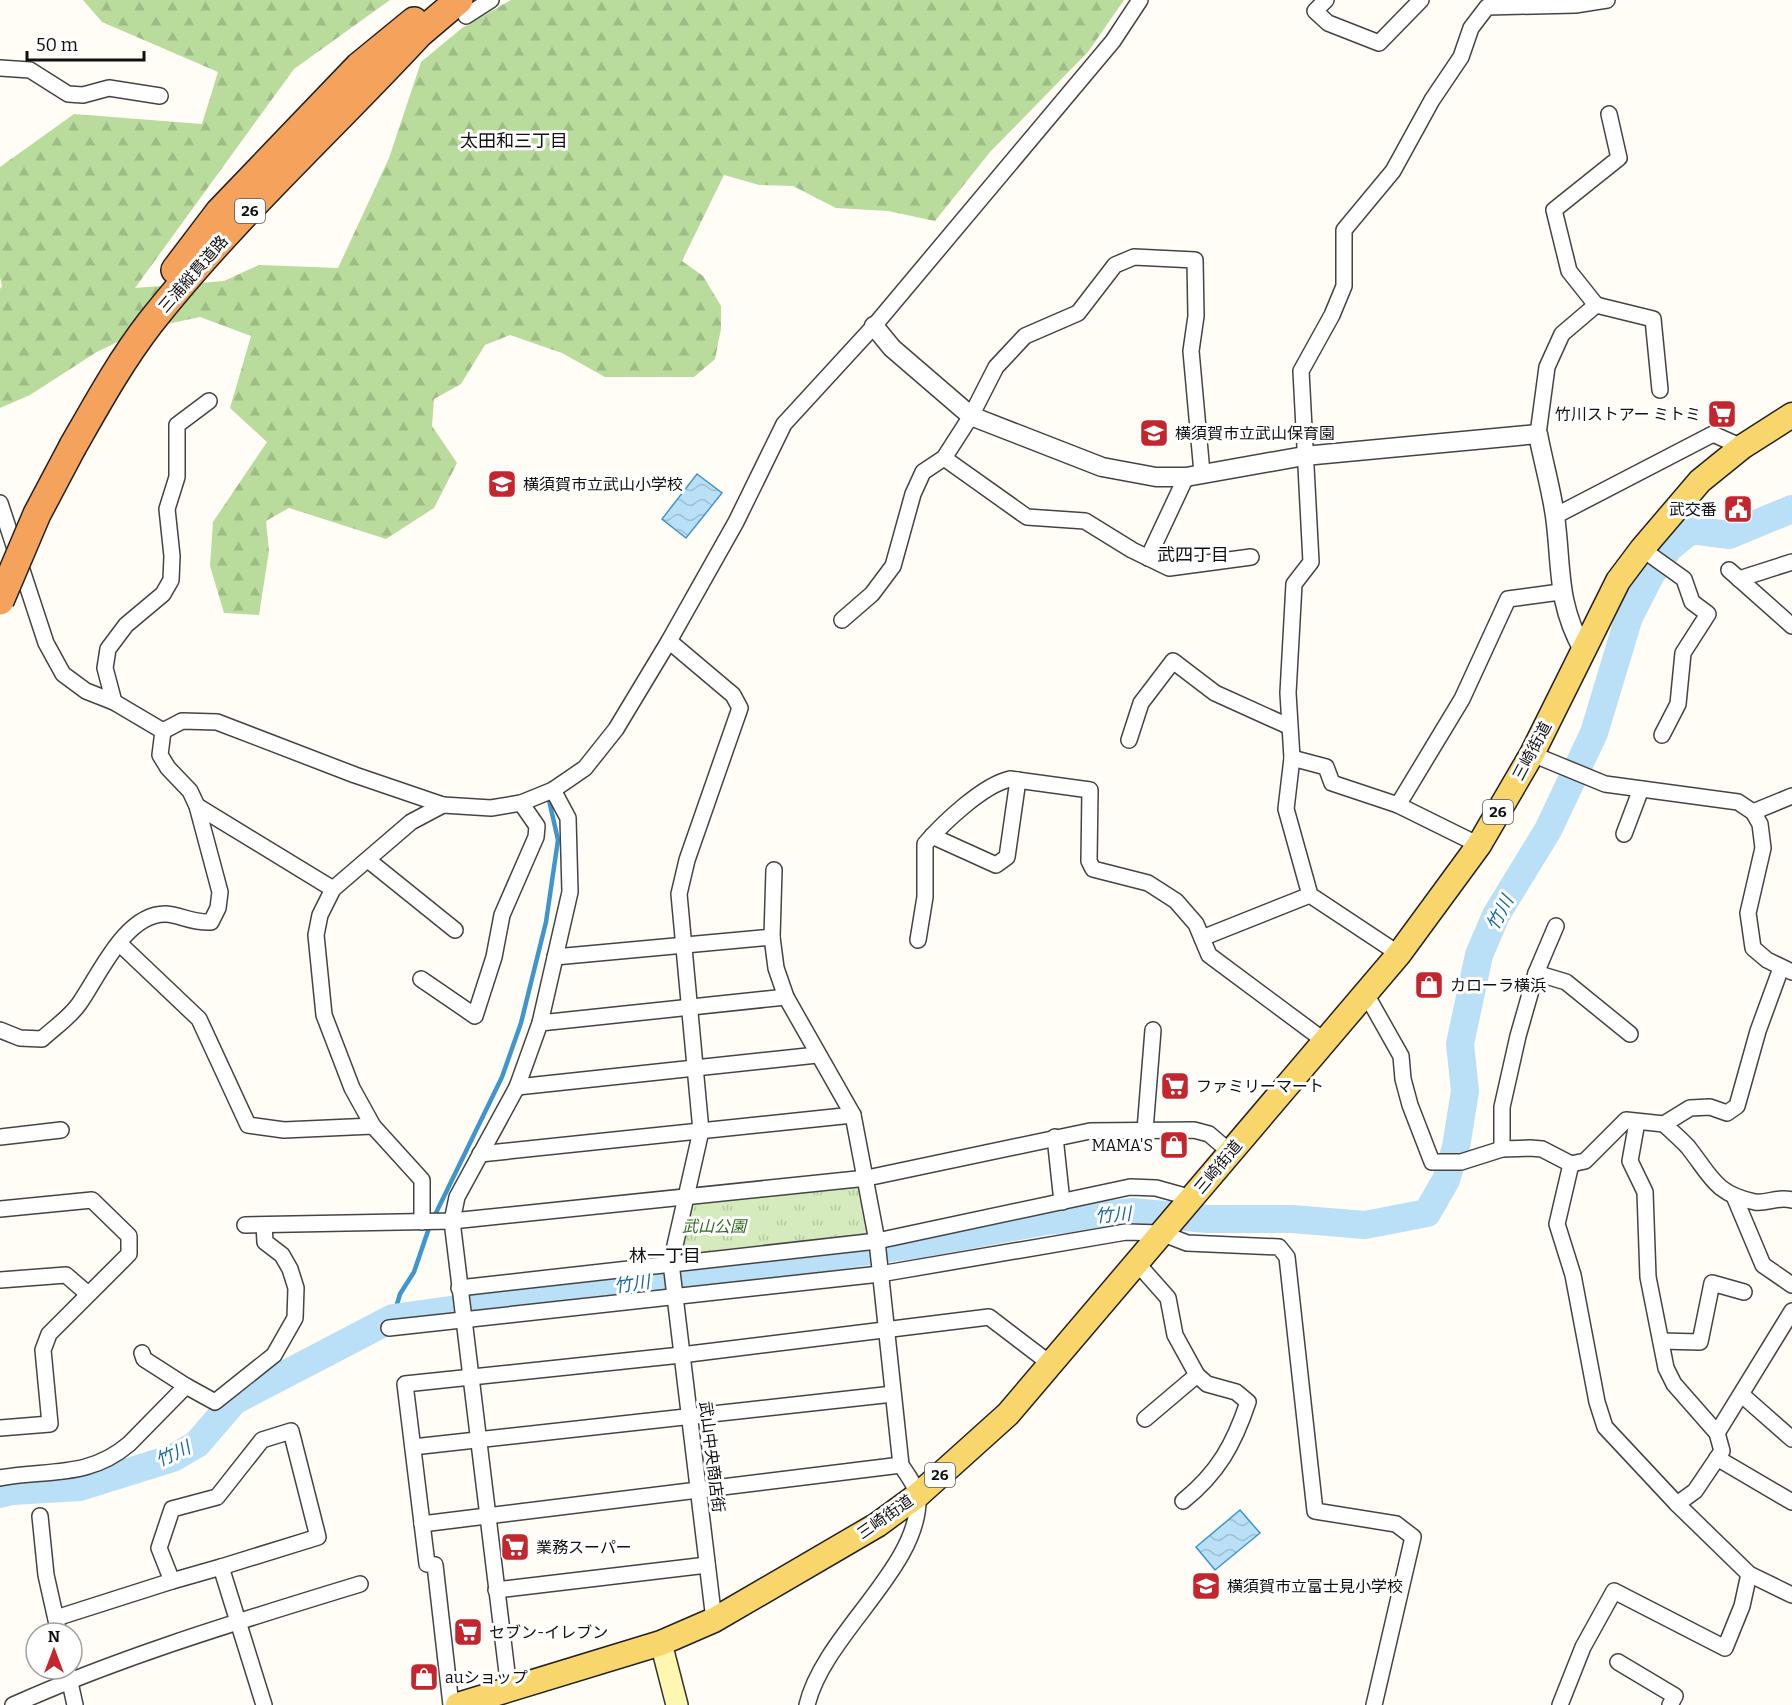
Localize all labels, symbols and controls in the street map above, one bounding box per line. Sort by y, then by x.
scale bar [27,24,144,62]
text: 50 m [36,34,78,56]
district label: 太田和三丁目 [460,130,568,152]
road number: 26 [235,199,265,223]
street label: 三浦縦貫道路 [154,232,232,316]
supermarket icon: 竹川ストアー ミトミ [1706,398,1738,430]
place label: 竹川ストアー ミトミ [1555,405,1701,424]
school or university icon: 横須賀市立武山保育園 [1138,417,1170,449]
place label: 横須賀市立武山保育園 [1175,424,1335,443]
school or university icon: 横須賀市立武山小学校 [486,468,518,500]
place label: 横須賀市立武山小学校 [523,475,683,494]
public building icon: 武交番 [1722,493,1754,525]
place label: 武交番 [1669,500,1717,519]
district label: 武四丁目 [1157,544,1229,566]
street label: 三崎街道 [1509,718,1555,784]
road number: 26 [1483,800,1513,824]
water label: 竹川 [1482,890,1519,934]
shop icon: カローラ横浜 [1413,969,1445,1001]
place label: カローラ横浜 [1450,976,1546,995]
supermarket icon: ファミリーマート [1159,1070,1191,1102]
place label: ファミリーマート [1196,1077,1324,1096]
shop icon: MAMA'S [1158,1129,1190,1161]
place label: MAMA'S [1091,1136,1153,1155]
street label: 三崎街道 [1190,1136,1246,1198]
water label: 竹川 [1094,1203,1134,1227]
park label: 武山公園 [682,1217,748,1236]
district label: 林一丁目 [629,1245,701,1267]
water label: 竹川 [613,1270,653,1297]
street label: 武山中央商店街 [696,1400,728,1514]
water label: 竹川 [152,1436,196,1472]
road number: 26 [925,1463,955,1487]
street label: 三崎街道 [853,1491,917,1543]
supermarket icon: 業務スーパー [499,1531,531,1563]
place label: 業務スーパー [536,1538,632,1557]
school or university icon: 横須賀市立富士見小学校 [1190,1570,1222,1602]
place label: 横須賀市立富士見小学校 [1227,1577,1403,1596]
supermarket icon: セブン-イレブン [452,1616,484,1648]
north arrow [24,1621,84,1681]
place label: セブン-イレブン [489,1623,608,1642]
text: N [48,1627,60,1646]
shop icon: auショップ [408,1661,440,1693]
place label: auショップ [445,1668,528,1687]

